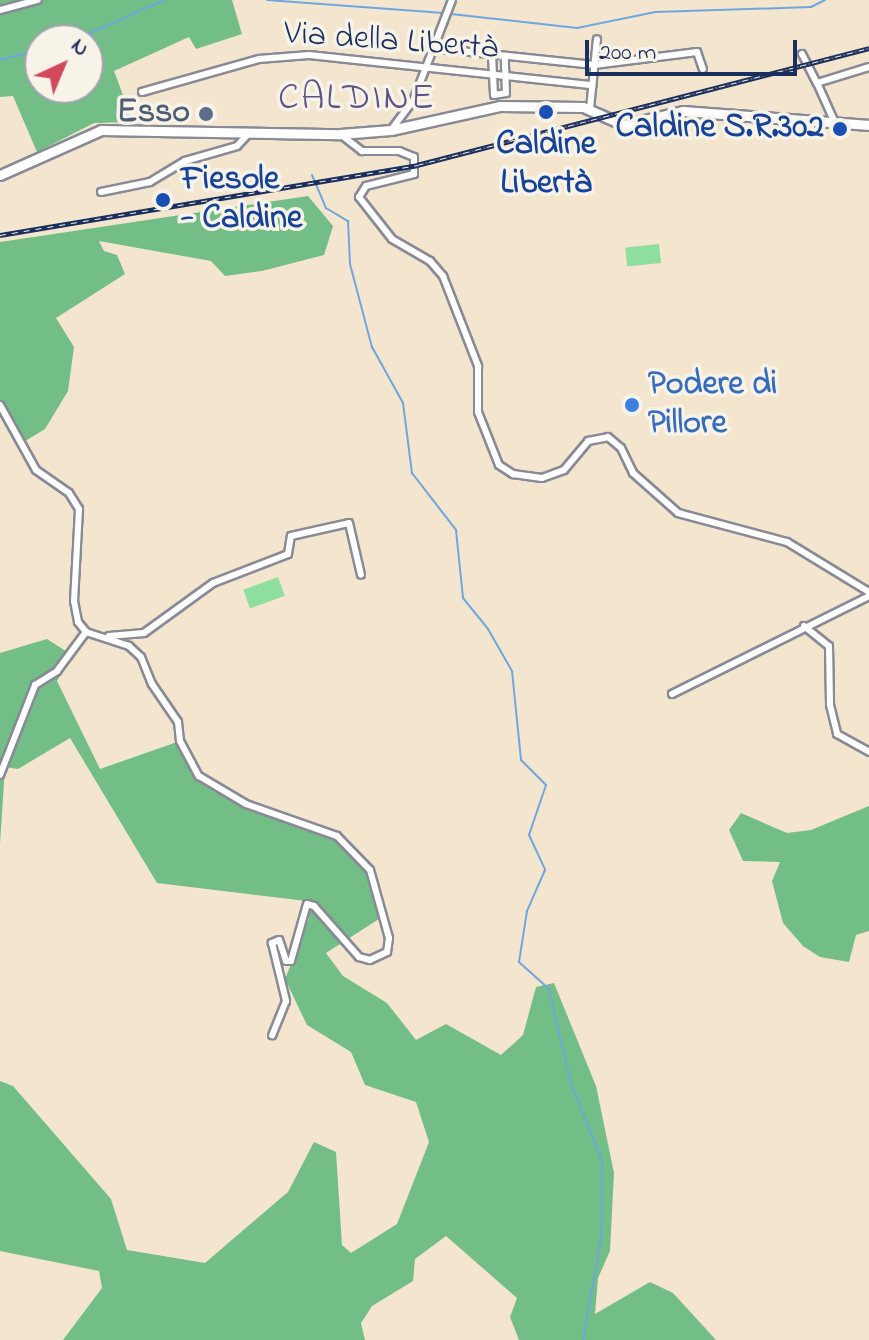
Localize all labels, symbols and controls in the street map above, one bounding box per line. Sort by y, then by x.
street label: Via della Libertà [283,14,499,70]
north arrow [24,24,104,104]
scale bar [589,24,801,74]
text: N [63,31,96,65]
text: 200 m [599,36,656,71]
district label: CALDINE [278,77,436,123]
place label: Esso [117,94,190,134]
marker: Caldine Libertà [537,103,555,121]
marker: Esso [197,105,215,123]
place label: Caldine S.R.302 [615,109,824,149]
marker: Caldine S.R.302 [831,120,849,138]
place label: Caldine Libertà [496,125,596,204]
place label: Fiesole - Caldine [181,160,302,240]
marker: Fiesole - Caldine [152,189,174,211]
place label: Podere di Pillore [648,365,777,444]
marker: Podere di Pillore [623,396,641,414]

